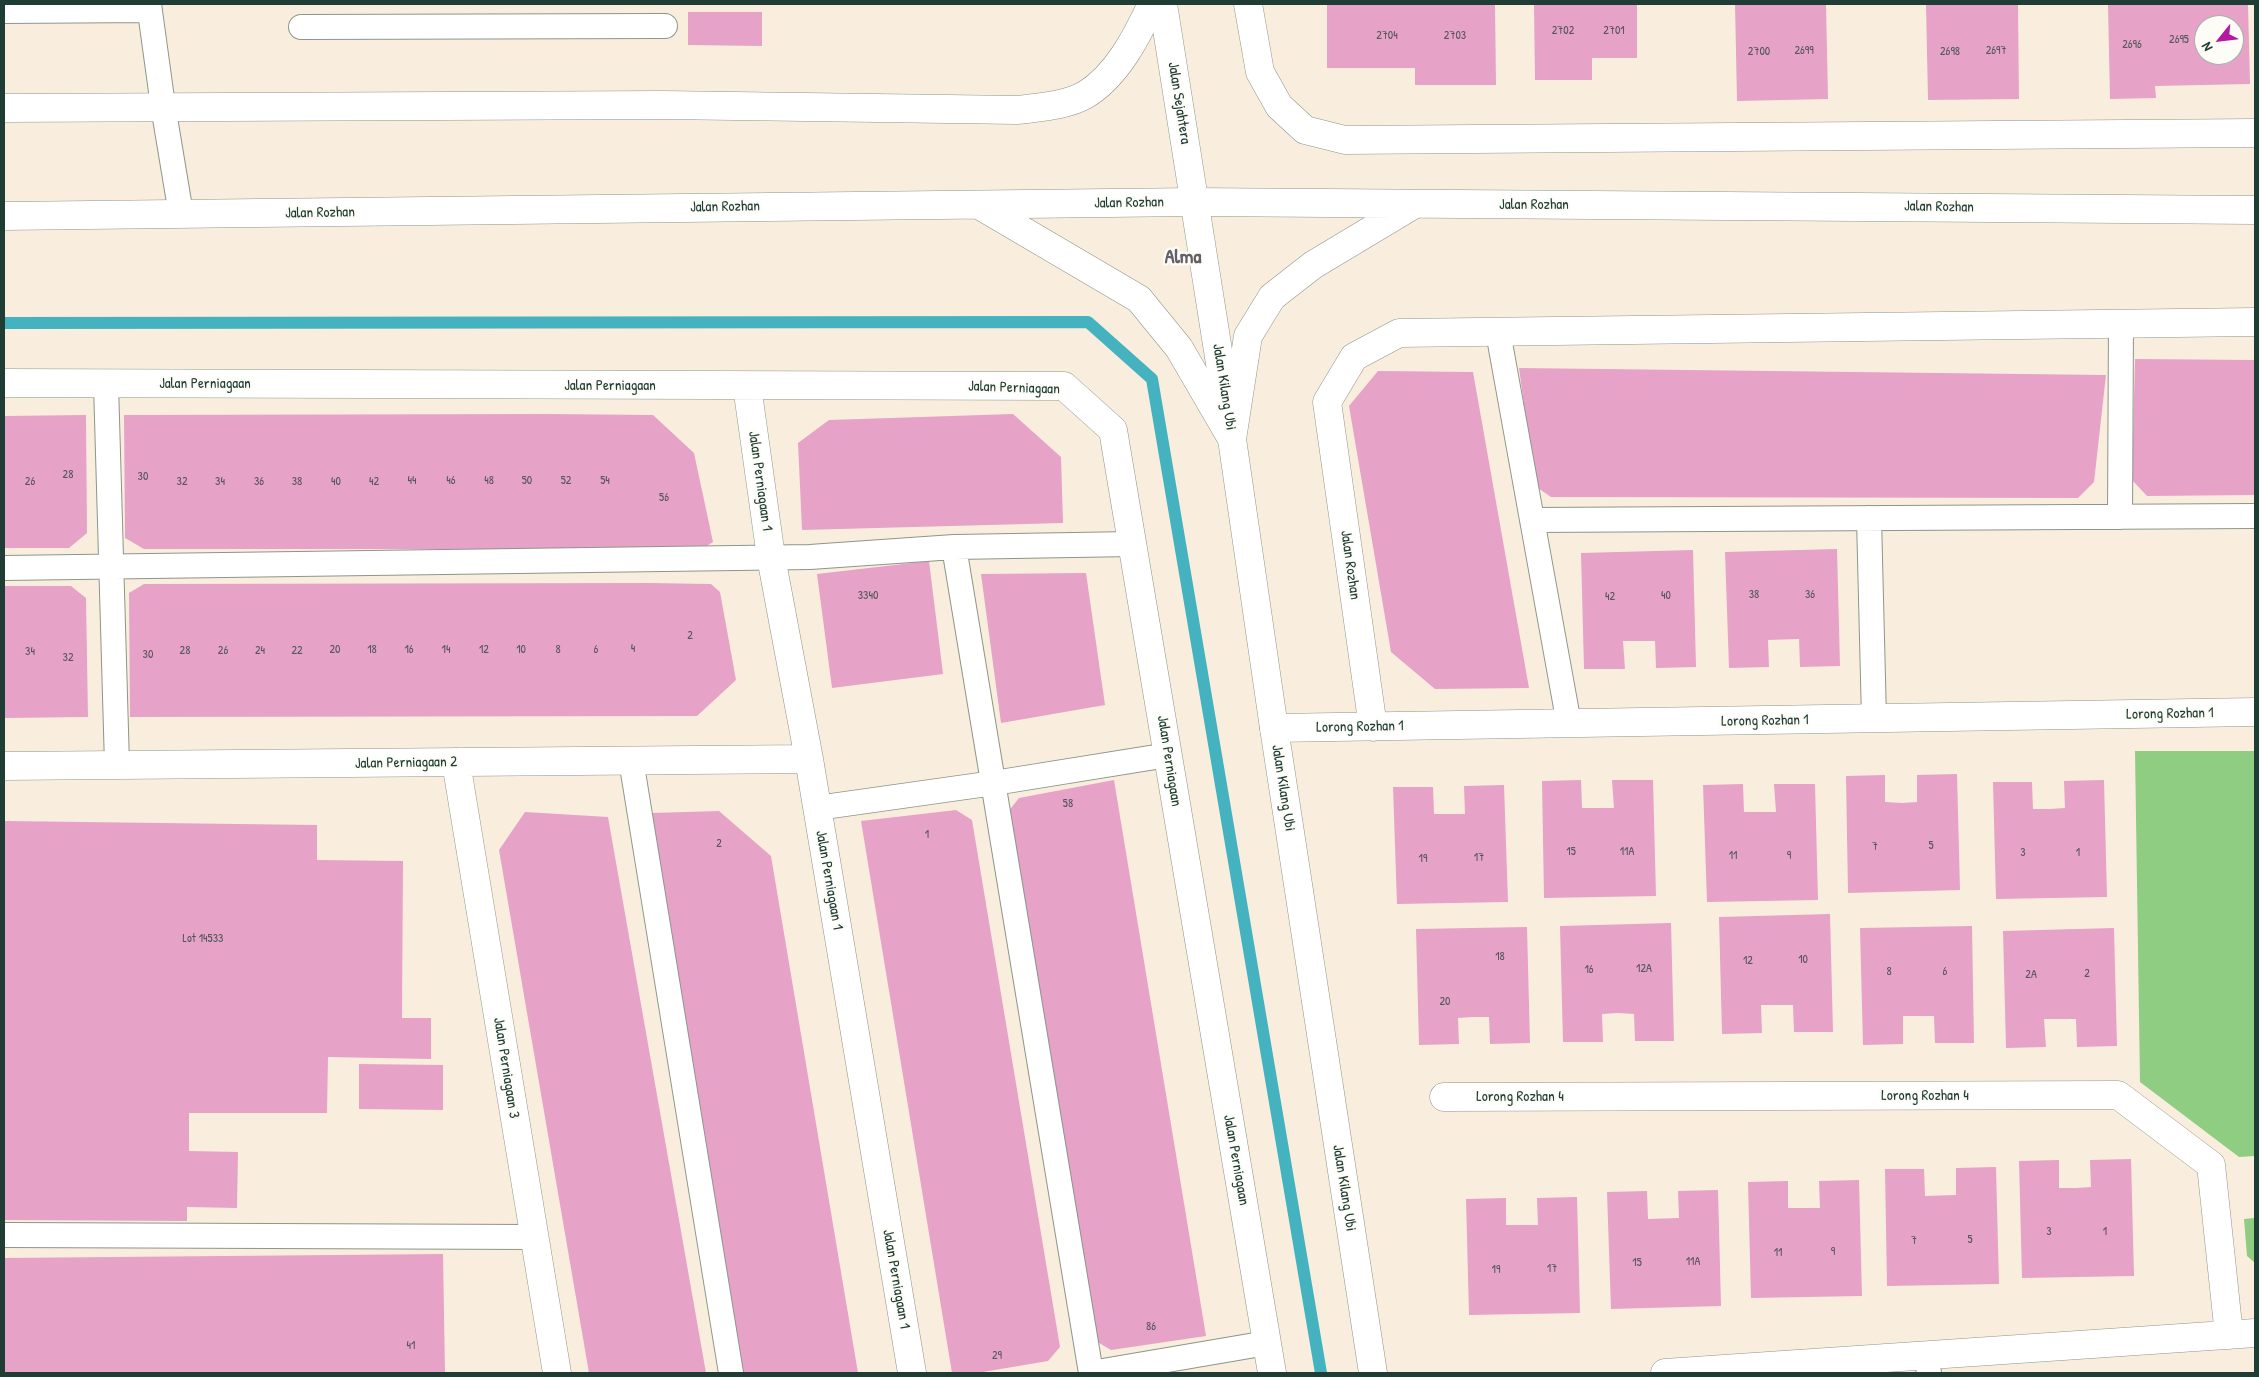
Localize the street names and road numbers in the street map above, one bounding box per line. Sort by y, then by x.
street label: Jalan Sejahtera [1164,61,1194,145]
street label: Jalan Rozhan [1094,193,1164,213]
street label: Jalan Rozhan [1499,196,1569,214]
street label: Jalan Rozhan [690,197,760,217]
street label: Jalan Rozhan [1904,197,1974,217]
street label: Jalan Rozhan [285,203,355,223]
street label: Jalan Kilang Ubi [1208,342,1240,432]
street label: Jalan Perniagaan [159,375,251,393]
street label: Jalan Perniagaan [564,377,656,395]
street label: Jalan Perniagaan [968,377,1060,399]
street label: Jalan Perniagaan 1 [744,430,776,532]
street label: Jalan Rozhan [1336,529,1364,601]
street label: Lorong Rozhan 1 [2126,704,2214,724]
street label: Lorong Rozhan 1 [1721,711,1809,731]
street label: Jalan Perniagaan [1153,714,1185,808]
street label: Lorong Rozhan 1 [1316,717,1404,737]
street label: Jalan Kilang Ubi [1267,743,1299,833]
street label: Jalan Perniagaan 2 [355,753,457,773]
street label: Jalan Perniagaan 1 [811,829,847,931]
street label: Jalan Perniagaan 3 [489,1016,523,1120]
street label: Lorong Rozhan 4 [1881,1087,1969,1105]
street label: Lorong Rozhan 4 [1476,1088,1564,1106]
street label: Jalan Perniagaan [1219,1113,1253,1207]
street label: Jalan Kilang Ubi [1328,1143,1360,1233]
street label: Jalan Perniagaan 1 [878,1228,914,1330]

